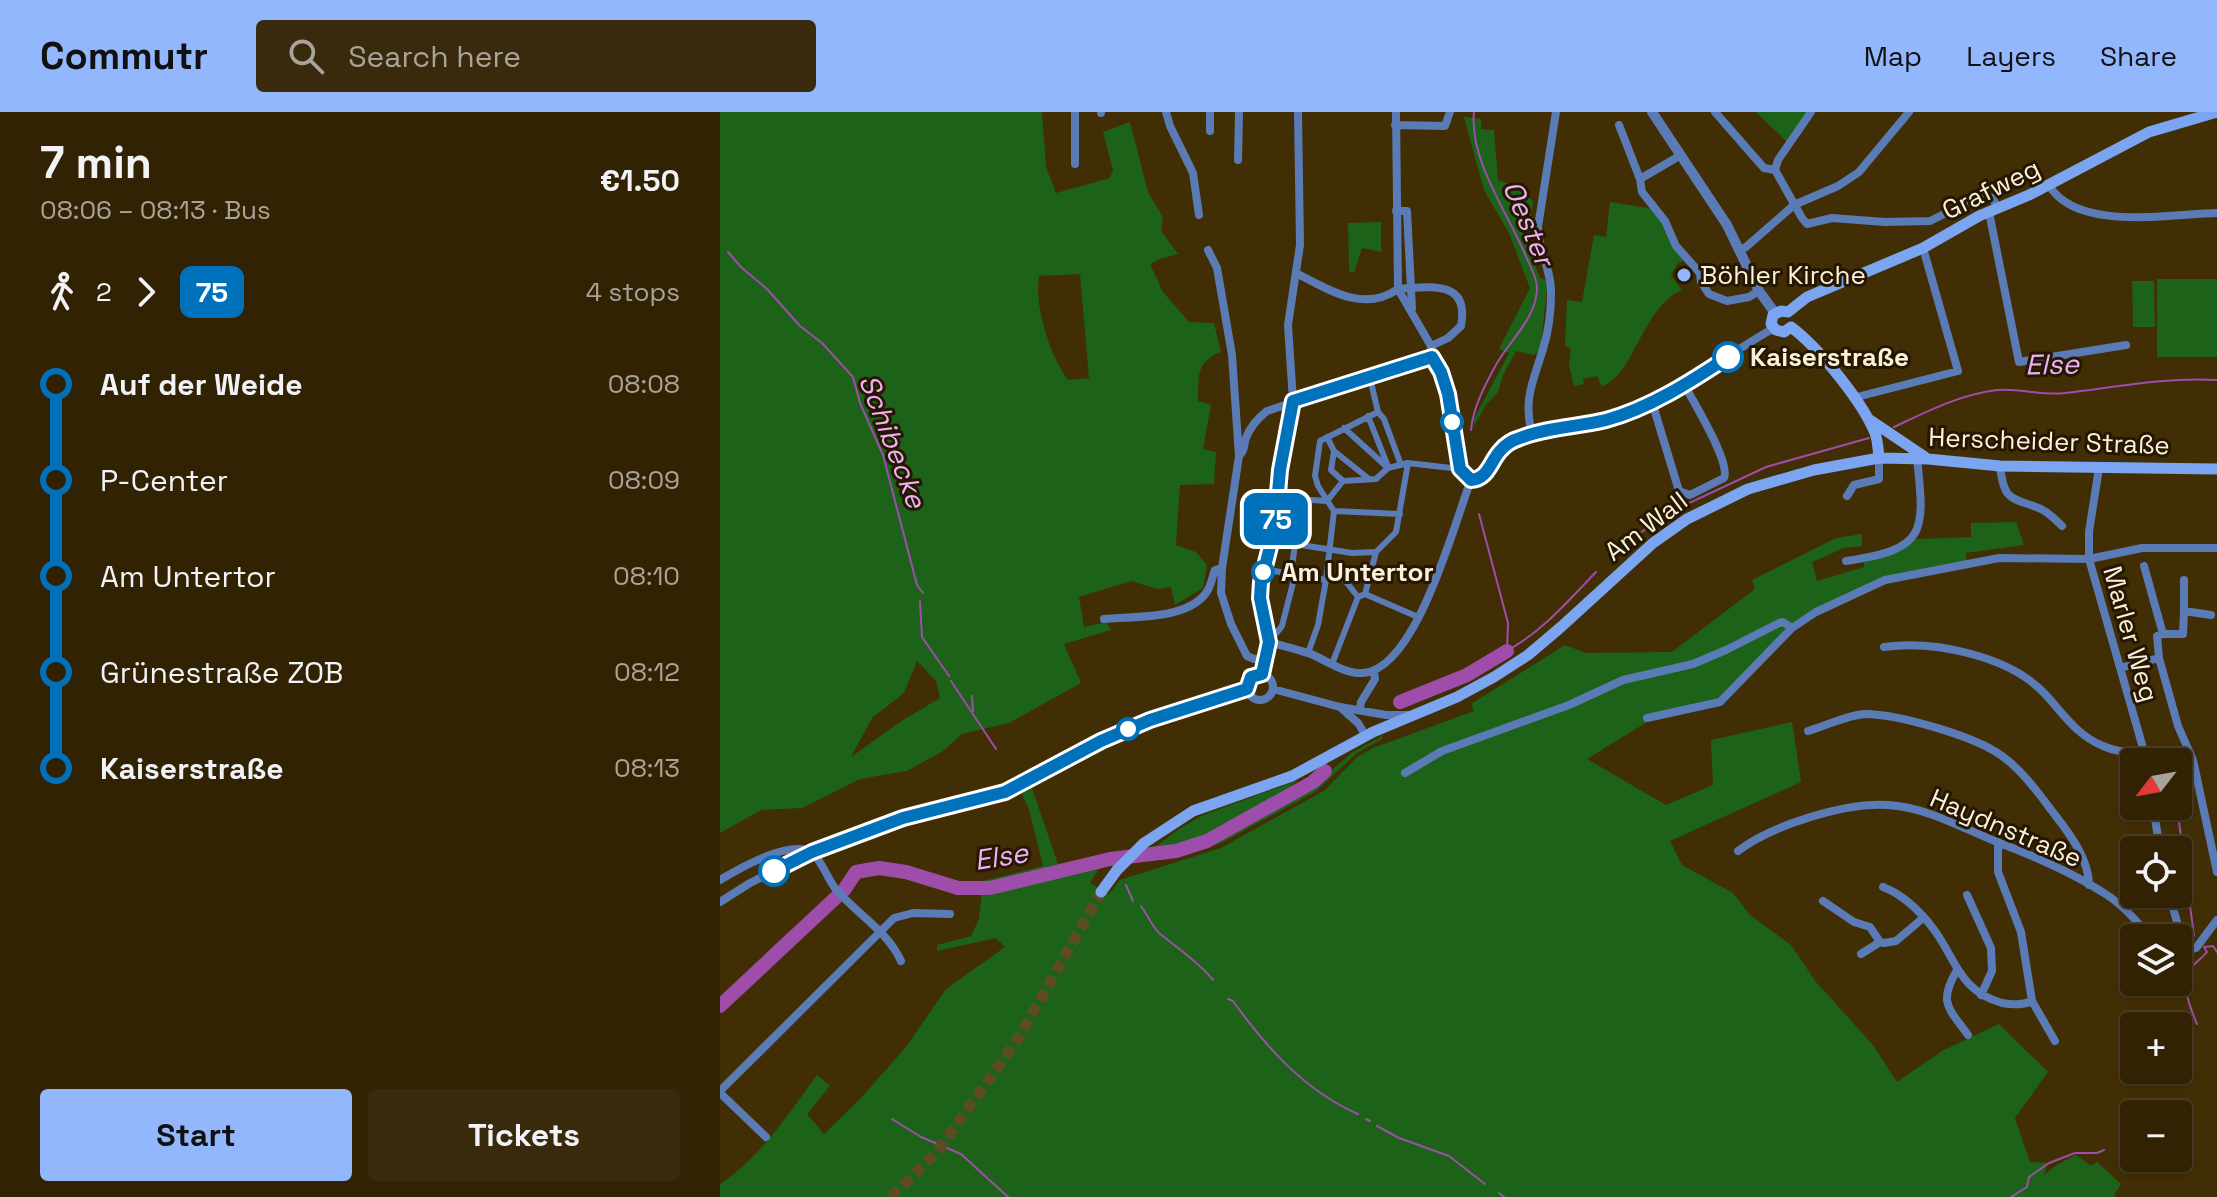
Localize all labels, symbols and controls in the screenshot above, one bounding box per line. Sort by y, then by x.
search box [256,20,816,92]
text: Commutr [40,32,208,80]
icon: search [284,34,328,78]
text: Search here [348,37,521,76]
text: Map [1864,38,1922,74]
text: Layers [1966,38,2056,74]
text: Share [2100,38,2177,74]
text: 7 min [40,135,152,191]
street label: Grafweg [1936,151,2046,227]
text: €1.50 [600,161,680,200]
water label: Oester [1495,175,1564,274]
text: 08:06 – 08:13 · Bus [40,193,271,227]
place label: Böhler Kirche [1700,258,1866,292]
marker: Böhler Kirche [1675,266,1693,284]
icon: walk [40,270,84,314]
icon: forward [124,270,168,314]
text: 75 [196,274,228,310]
text: 2 [96,275,112,309]
text: 4 stops [586,275,680,309]
place label: Kaiserstraße [1750,340,1909,374]
marker: Kaiserstraße [1713,342,1743,372]
water label: Else [2025,346,2081,382]
text: Auf der Weide [100,365,302,404]
text: 08:08 [608,367,680,401]
water label: Schibecke [851,369,935,514]
unlabelled marker [1441,411,1463,433]
street label: Herscheider Straße [1928,420,2170,462]
text: P-Center [100,461,228,500]
text: 08:09 [608,463,680,497]
street label: Am Wall [1598,484,1694,568]
line badge: 75 [1240,493,1312,545]
text: 75 [1260,501,1292,537]
place label: Am Untertor [1281,555,1434,589]
text: Am Untertor [100,557,276,596]
text: 08:10 [613,559,680,593]
marker: Am Untertor [1252,561,1274,583]
street label: Marler Weg [2095,562,2167,706]
text: Grünestraße ZOB [100,653,343,692]
text: 08:12 [614,655,680,689]
unlabelled marker [1117,718,1139,740]
north arrow [2120,748,2192,820]
map controls [2120,748,2192,1172]
text: Kaiserstraße [100,749,283,788]
text: 08:13 [614,751,680,785]
street label: Haydnstraße [1925,781,2087,875]
water label: Else [972,834,1032,878]
button: locate [2120,836,2192,908]
unlabelled marker [759,856,789,886]
button: layers [2120,924,2192,996]
button: + [2120,1012,2192,1084]
button: Start [40,1089,352,1181]
button: Tickets [368,1089,680,1181]
button: − [2120,1100,2192,1172]

